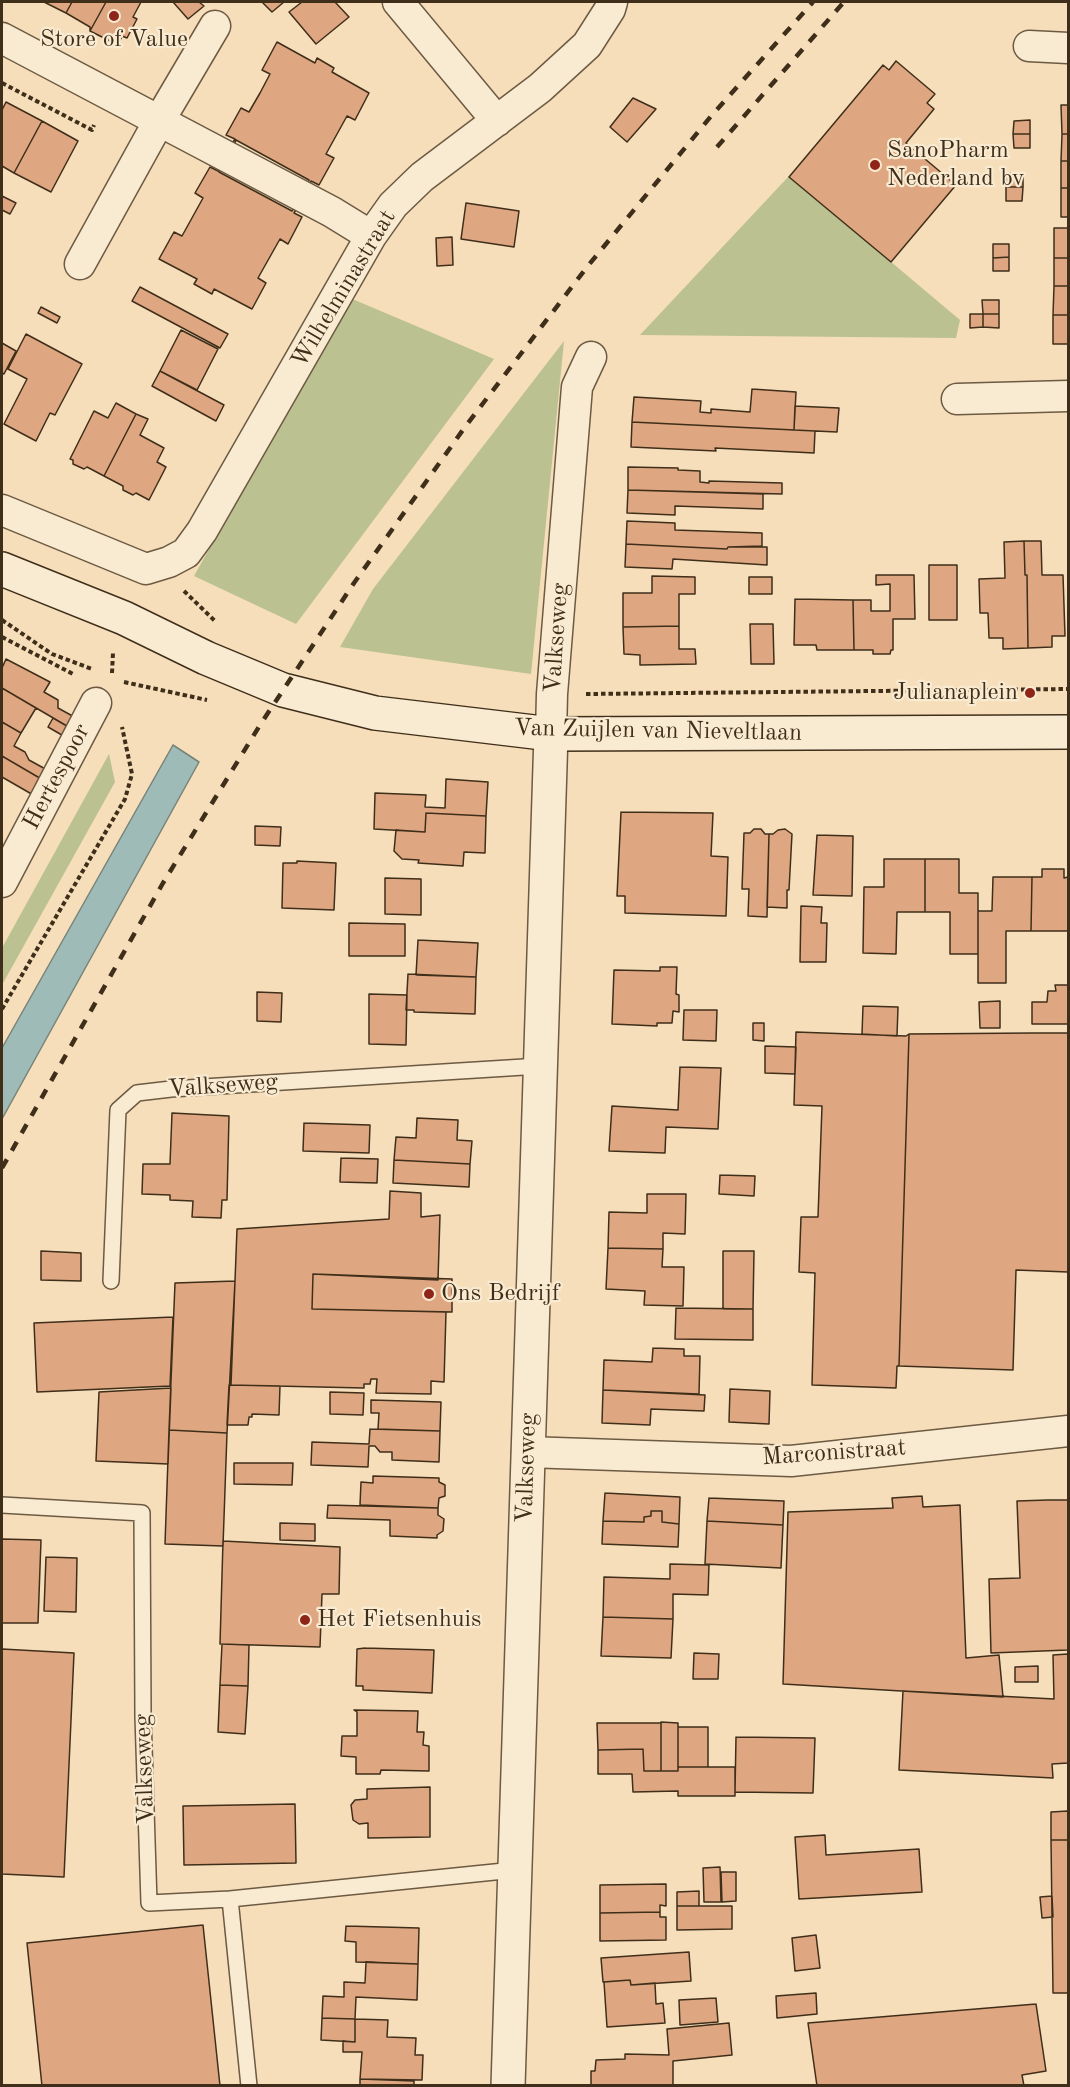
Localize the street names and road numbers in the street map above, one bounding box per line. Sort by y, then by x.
street label: Wilhelminastraat [286,205,402,373]
street label: Valkseweg [539,582,575,694]
street label: Van Zuijlen van Nieveltlaan [514,714,802,748]
street label: Hertespoor [17,719,97,835]
street label: Valkseweg [167,1068,279,1104]
street label: Valkseweg [511,1412,543,1524]
street label: Marconistraat [761,1434,907,1472]
street label: Valkseweg [129,1713,161,1825]

